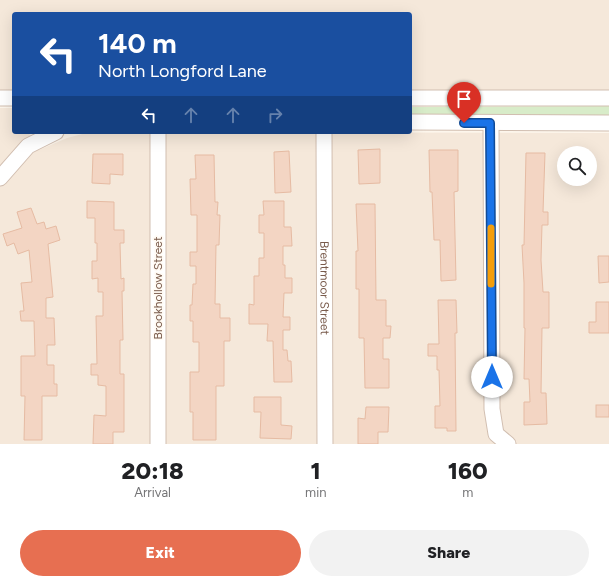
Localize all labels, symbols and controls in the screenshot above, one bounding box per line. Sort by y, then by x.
text: 140 m [98,26,177,60]
icon: left [32,28,84,80]
text: North Longford Lane [98,60,267,82]
pin [447,82,481,123]
icon: arrive [453,88,475,110]
icon: left [138,104,160,126]
icon: ahead [180,104,202,126]
icon: ahead [222,104,244,126]
icon: right [264,104,286,126]
map controls [557,146,597,186]
button: search [557,146,597,186]
street label: Brookhollow Street [151,236,165,339]
street label: Brentmoor Street [317,241,332,336]
position arrow [471,356,513,398]
text: 20:18 [121,456,184,485]
text: 1 [311,456,321,485]
text: 160 [448,456,488,485]
text: Arrival [134,485,171,500]
text: min [305,485,326,500]
text: m [462,485,473,500]
button: Exit [20,530,301,576]
button: Share [309,530,589,576]

